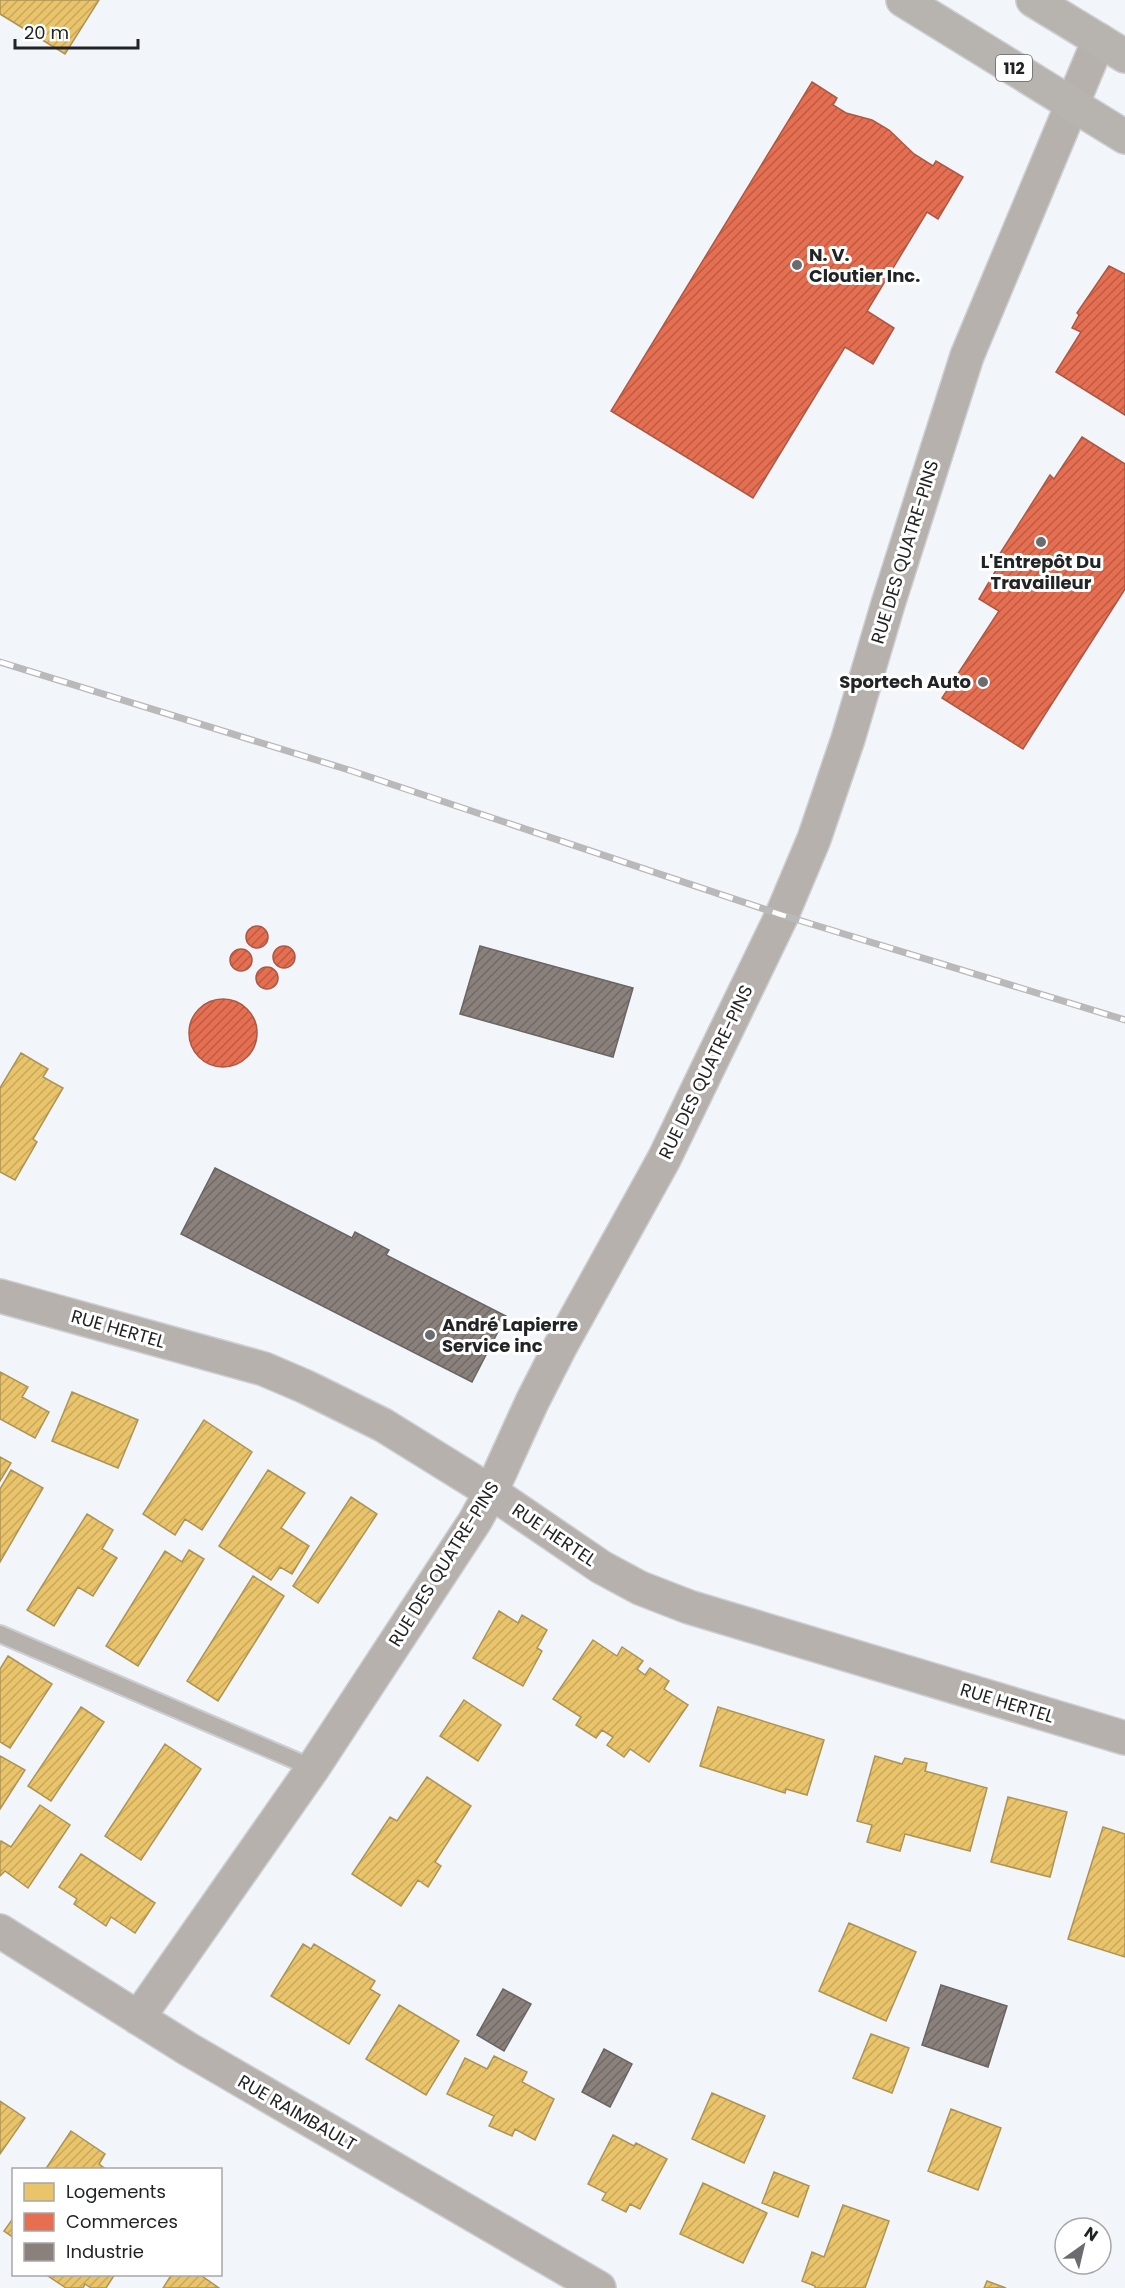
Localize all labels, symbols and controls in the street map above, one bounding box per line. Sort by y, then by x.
scale bar [15,12,138,50]
text: 20 m [24,20,69,45]
road number: 112 [996,55,1032,81]
place label: N. V. Cloutier Inc. [809,242,920,288]
marker: N. V. Cloutier Inc. [790,258,804,272]
street label: RUE DES QUATRE-PINS [865,457,944,647]
marker: L'Entrepôt Du Travailleur [1034,535,1048,549]
place label: L'Entrepôt Du Travailleur [981,549,1101,595]
place label: Sportech Auto [839,669,971,694]
marker: Sportech Auto [976,675,990,689]
street label: RUE DES QUATRE-PINS [652,981,759,1163]
street label: RUE HERTEL [68,1303,168,1354]
place label: André Lapierre Service inc [442,1312,578,1358]
marker: André Lapierre Service inc [423,1328,437,1342]
street label: RUE DES QUATRE-PINS [382,1476,505,1651]
street label: RUE HERTEL [507,1497,601,1572]
street label: RUE HERTEL [957,1676,1057,1729]
street label: RUE RAIMBAULT [233,2068,361,2157]
legend [12,2168,222,2276]
text: Logements [66,2179,166,2204]
text: Commerces [66,2209,178,2234]
north arrow [1053,2216,1113,2276]
text: N [1080,2221,1103,2247]
text: Industrie [66,2239,144,2264]

